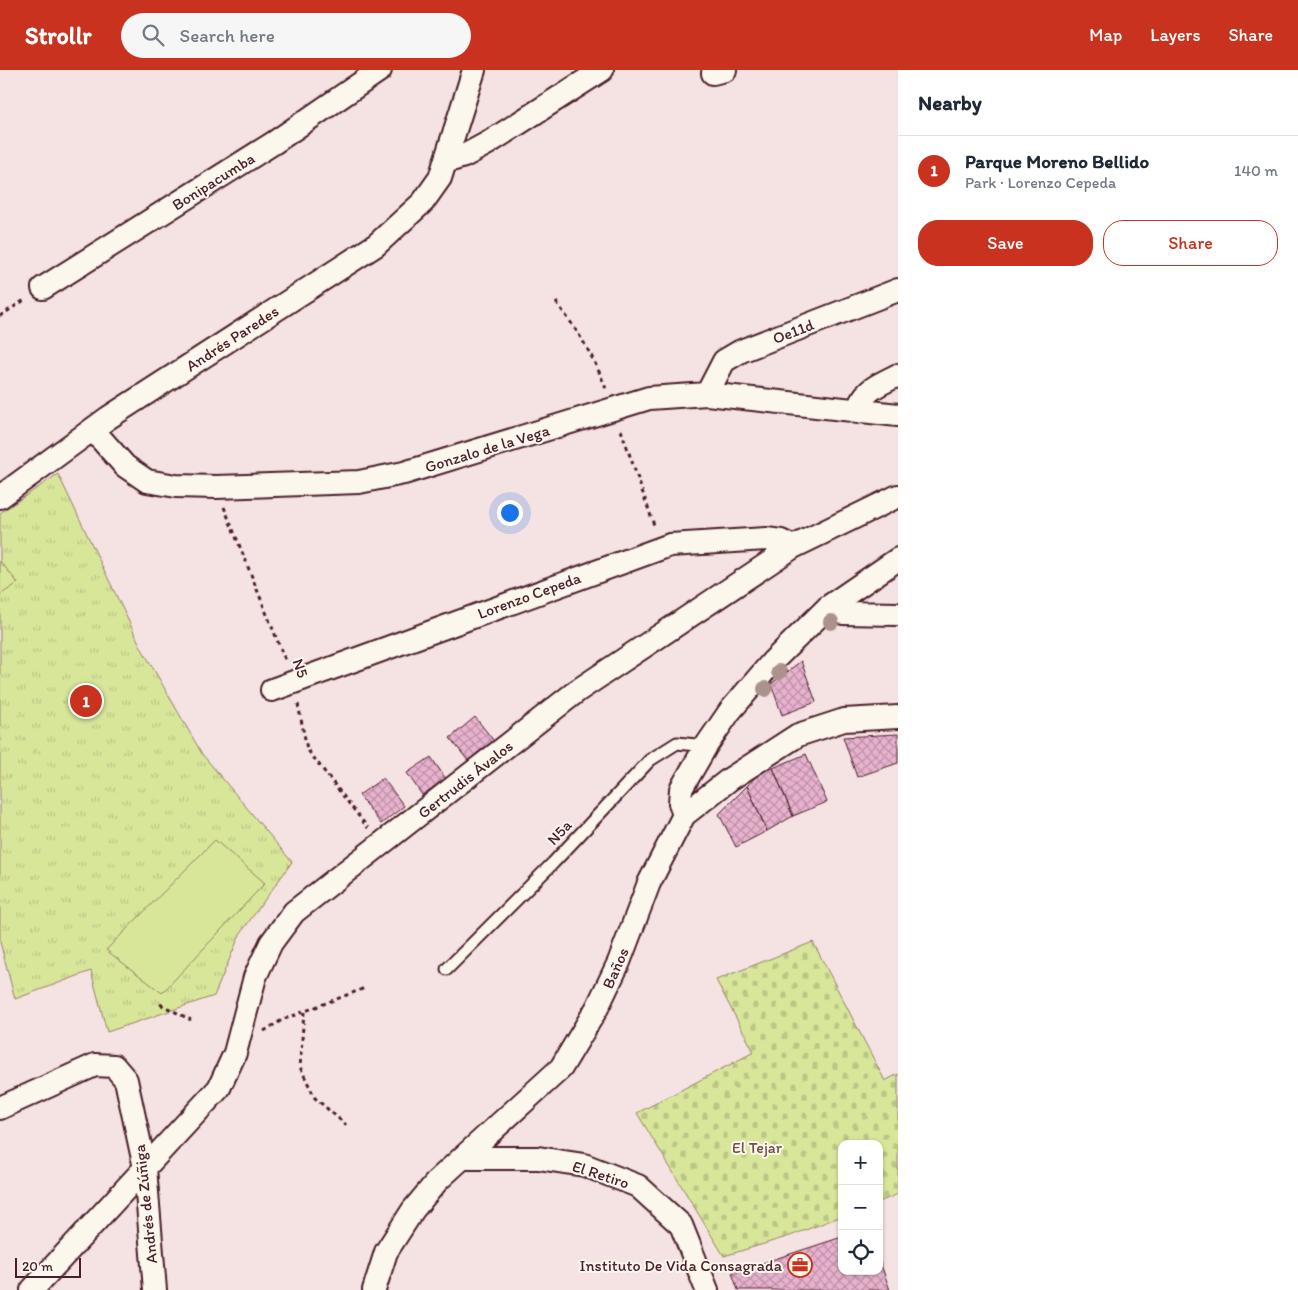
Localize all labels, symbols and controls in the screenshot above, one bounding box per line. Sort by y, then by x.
search box [121,13,471,58]
text: Strollr [25,21,91,50]
icon: search [139,21,167,49]
text: Search here [179,24,275,47]
text: Map [1089,24,1122,46]
text: Layers [1150,24,1200,46]
text: Share [1228,24,1273,46]
text: Nearby [918,90,982,115]
street label: Bonipacumba [168,148,258,214]
text: Parque Moreno Bellido [965,150,1149,173]
text: 1 [930,161,938,180]
text: 140 m [1234,161,1278,180]
text: Park · Lorenzo Cepeda [965,173,1116,192]
button: Save [918,220,1093,266]
button: Share [1103,220,1278,266]
street label: Andrés Paredes [182,301,282,375]
street label: Oe11d [770,315,817,348]
street label: Gonzalo de la Vega [423,420,552,476]
your location [497,500,523,526]
street label: Lorenzo Cepeda [475,568,584,623]
street label: N5 [288,656,313,680]
pin: 1 [70,682,102,720]
street label: Gertrudis Ávalos [414,736,517,822]
street label: N5a [543,815,576,849]
street label: Baños [598,945,633,992]
park label: El Tejar [732,1138,783,1157]
map controls [838,1140,883,1275]
button: + [838,1140,883,1185]
street label: Andrés de Zúñiga [130,1143,161,1265]
street label: El Retiro [570,1156,632,1193]
button: − [838,1185,883,1230]
button: locate [838,1230,883,1275]
office icon: Instituto De Vida Consagrada [787,1252,813,1278]
scale bar [15,1255,81,1278]
place label: Instituto De Vida Consagrada [580,1256,783,1275]
text: 20 m [22,1258,53,1275]

